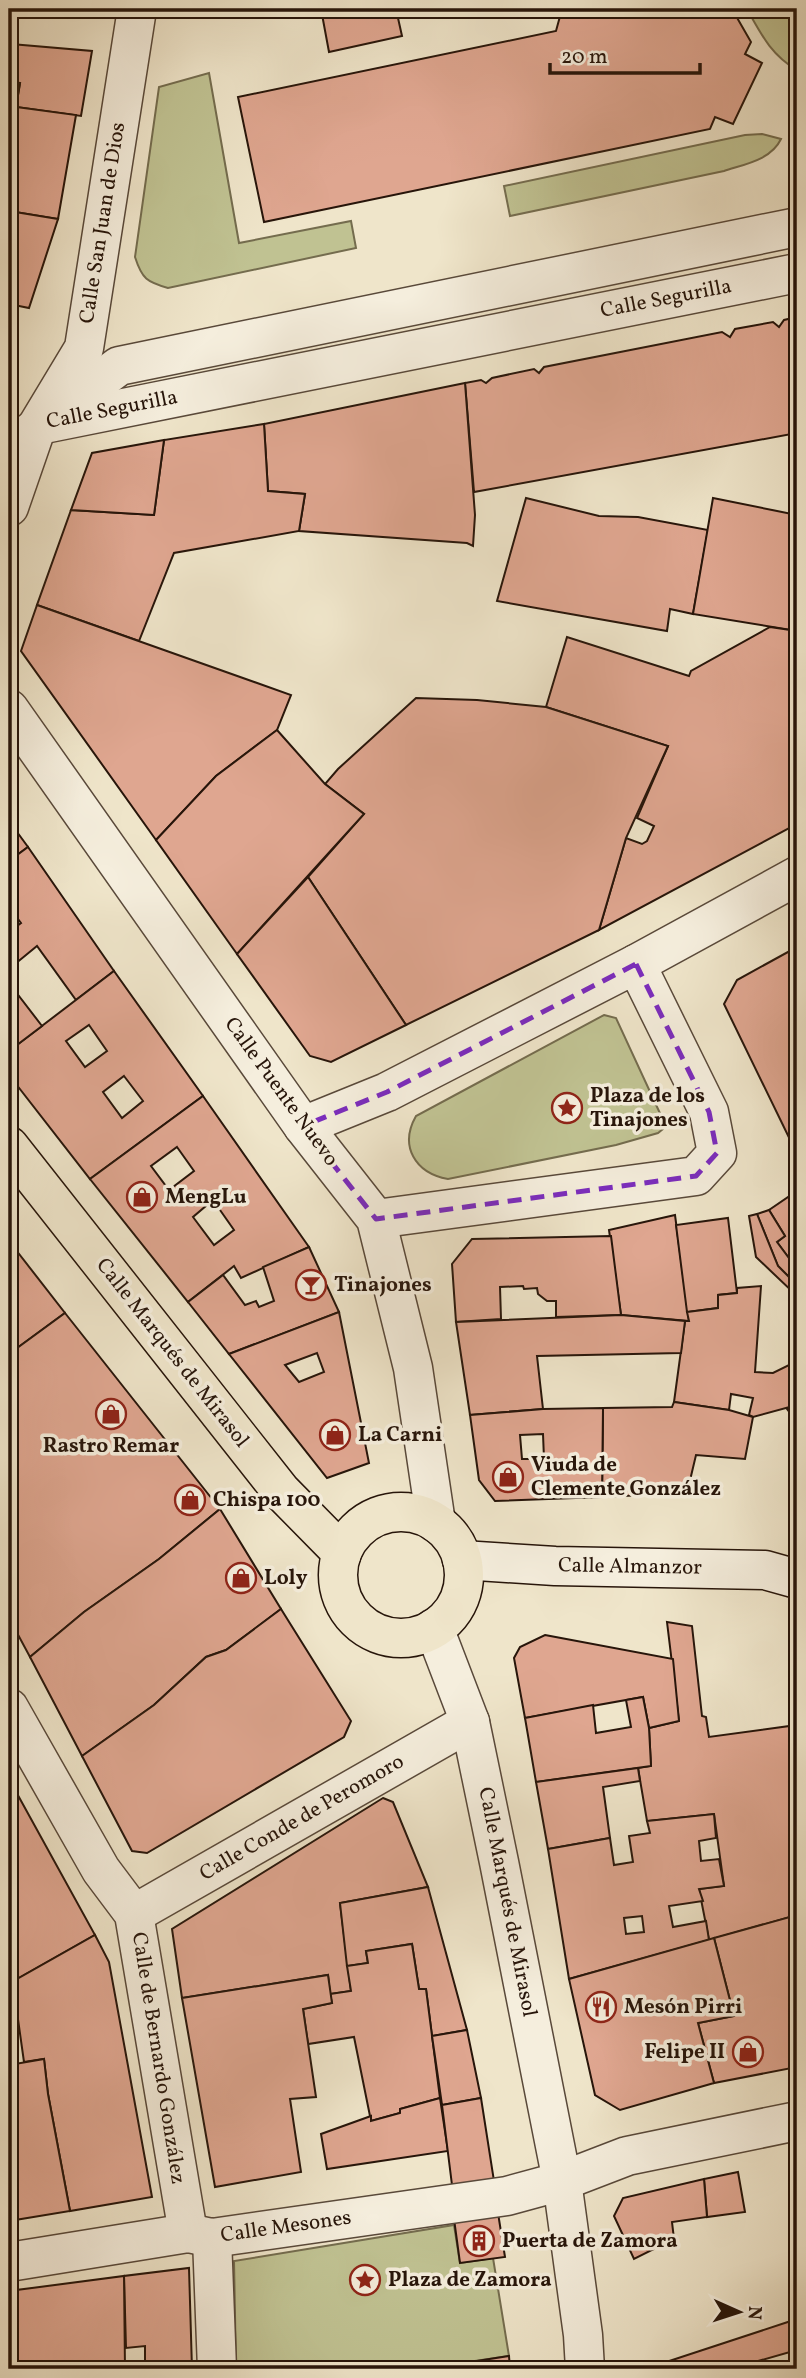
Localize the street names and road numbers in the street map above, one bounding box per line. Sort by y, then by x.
street label: Calle San Juan de Dios [73,120,133,326]
street label: Calle Segurilla [598,272,734,326]
street label: Calle Segurilla [44,383,180,437]
street label: Calle Puente Nuevo [217,1011,345,1173]
street label: Calle Marqués de Mirasol [89,1252,255,1454]
street label: Calle Almanzor [558,1551,702,1583]
street label: Calle Conde de Peromoro [194,1748,410,1888]
street label: Calle Marqués de Mirasol [470,1785,544,2019]
street label: Calle de Bernardo González [124,1930,192,2186]
street label: Calle Mesones [219,2203,353,2251]

